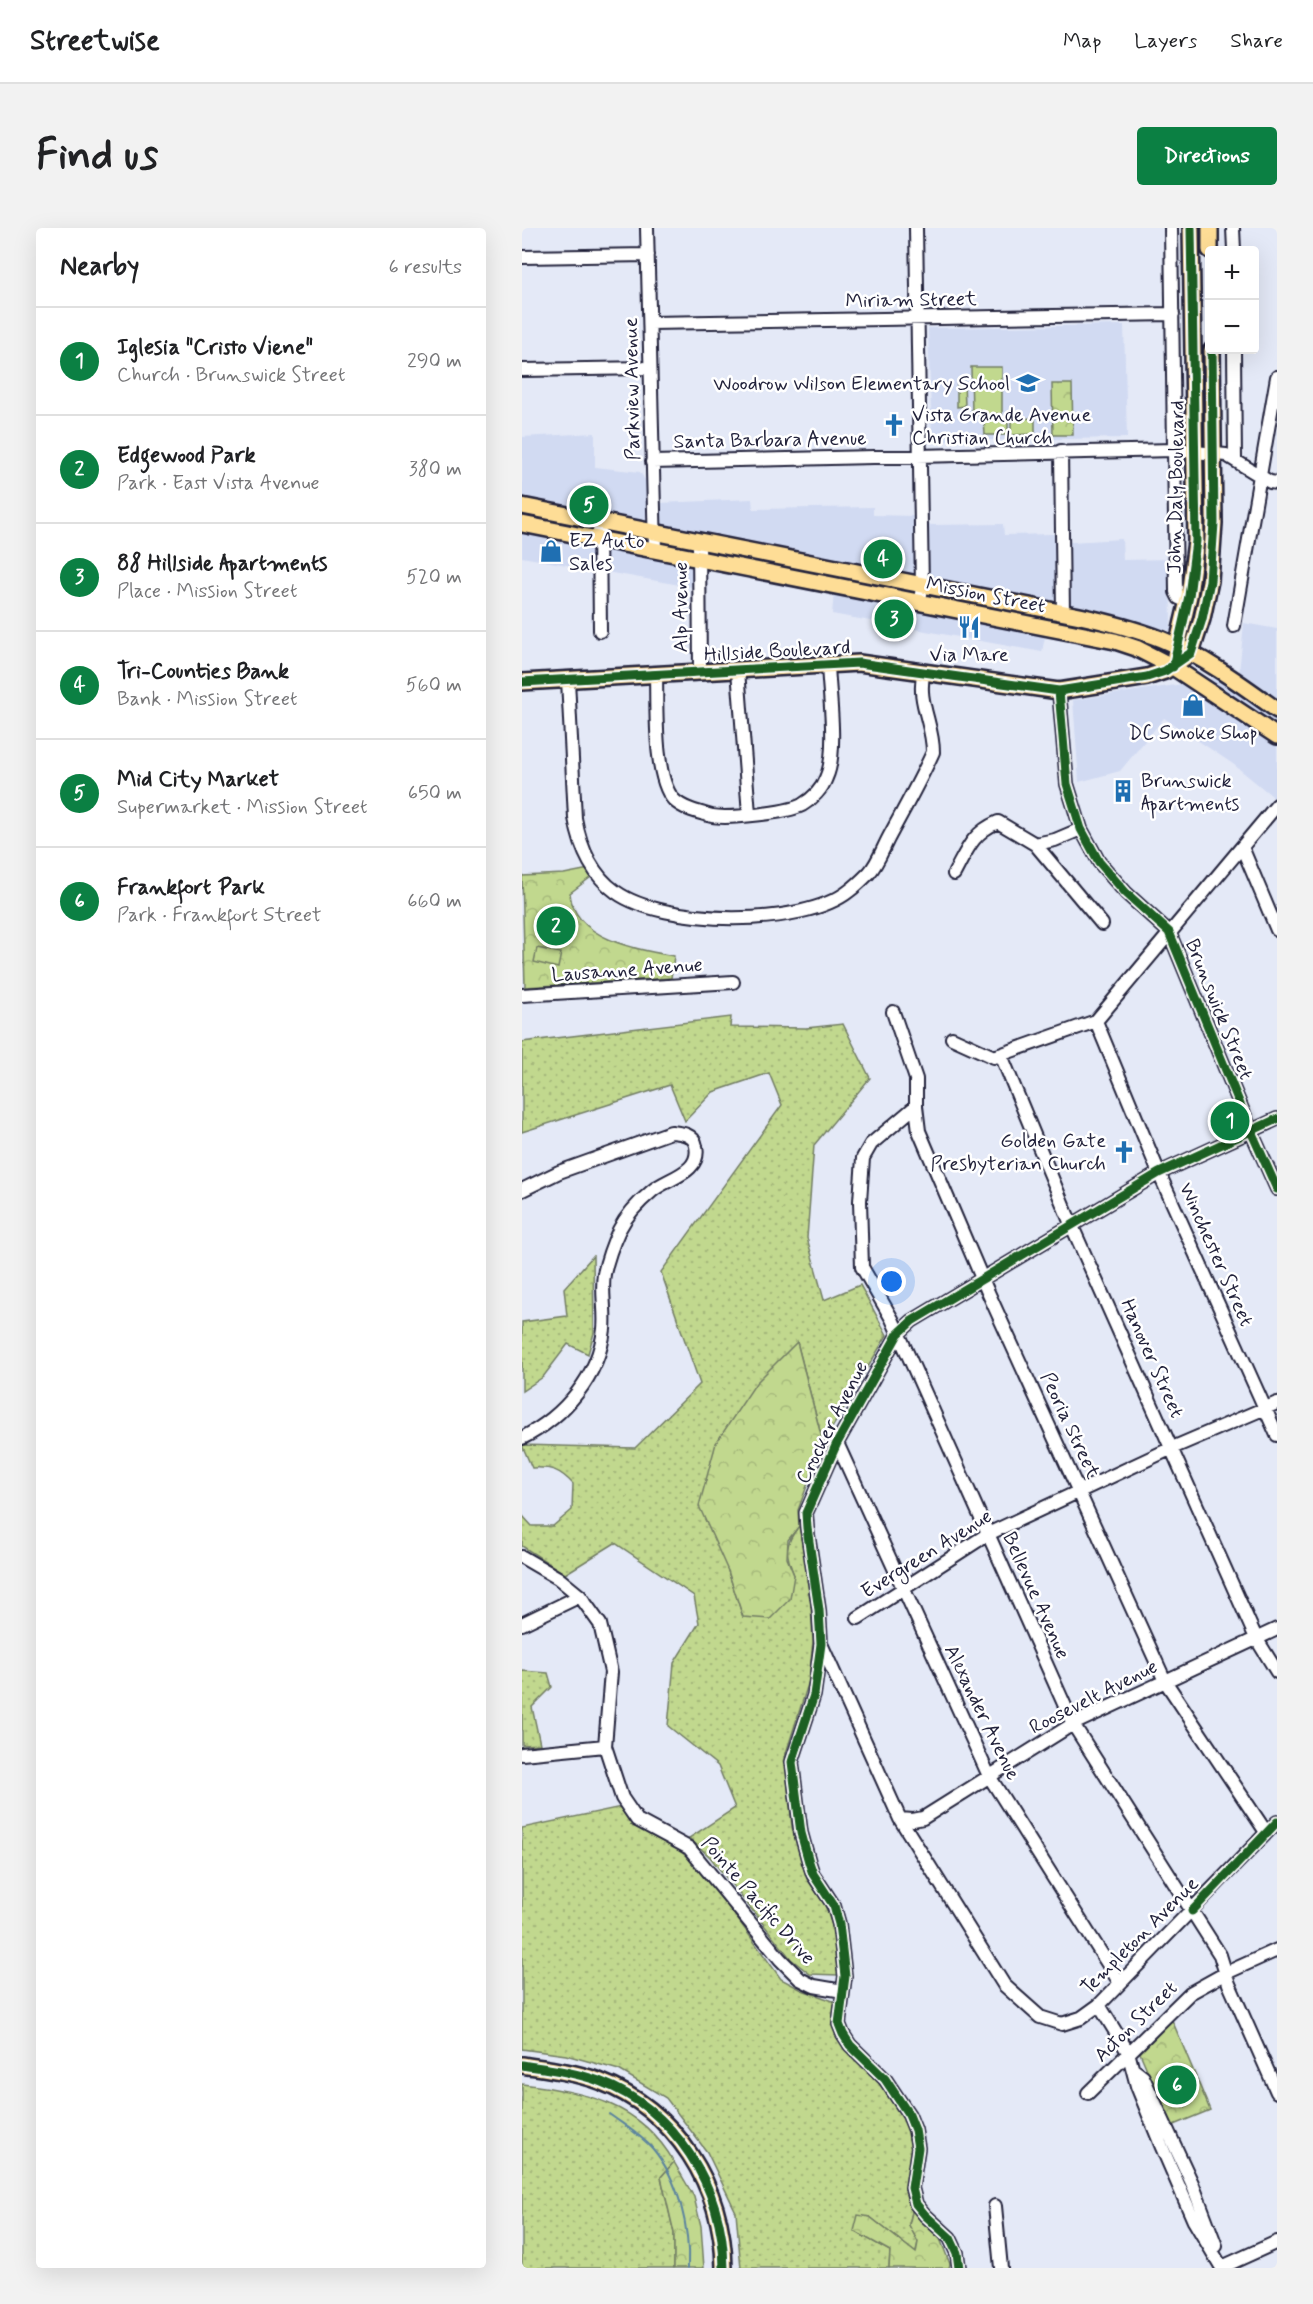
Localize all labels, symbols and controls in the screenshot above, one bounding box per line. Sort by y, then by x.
text: Streetwise [30,23,160,60]
text: Map [1063,27,1101,55]
text: Layers [1134,27,1197,55]
text: Share [1230,27,1283,55]
button: Directions [1137,127,1277,185]
text: Find us [36,129,158,184]
map controls [1205,246,1259,354]
button: + [1205,246,1259,300]
text: Nearby [60,250,139,284]
text: 6 results [389,254,462,281]
street label: Miriam Street [845,286,977,315]
button: − [1205,300,1259,354]
street label: Parkview Avenue [618,317,647,461]
text: Iglesia "Cristo Viene" [117,334,313,362]
text: 1 [75,348,84,375]
text: 290 m [407,348,462,375]
text: Church · Brunswick Street [117,362,345,389]
school or university icon: Woodrow Wilson Elementary School [1015,370,1041,396]
place label: Woodrow Wilson Elementary School [713,371,1010,398]
street label: John Daly Boulevard [1161,400,1192,574]
place label: Vista Grande Avenue Christian Church [912,402,1092,452]
church icon: Vista Grande Avenue Christian Church [881,412,907,438]
street label: Santa Barbara Avenue [673,425,867,456]
text: Edgewood Park [117,442,256,470]
text: 2 [75,456,84,483]
text: 380 m [409,456,462,483]
text: Park · East Vista Avenue [117,470,320,497]
pin: 5 [570,482,608,528]
place label: EZ Auto Sales [569,528,644,578]
pin: 4 [864,536,902,582]
shop icon: EZ Auto Sales [538,538,564,564]
text: 88 Hillside Apartments [117,550,327,578]
street label: Alp Avenue [668,562,695,652]
text: 3 [75,564,84,591]
text: 520 m [406,564,462,591]
street label: Mission Street [924,571,1048,620]
text: Place · Mission Street [117,578,297,605]
pin: 3 [874,596,914,642]
restaurant icon: Via Mare [956,614,982,640]
street label: Hillside Boulevard [703,634,851,669]
place label: Via Mare [929,642,1009,669]
text: Tri-Counties Bank [117,658,289,686]
text: 4 [74,672,85,699]
text: 560 m [406,672,462,699]
text: Bank · Mission Street [117,686,297,713]
shop icon: DC Smoke Shop [1180,692,1206,718]
place label: DC Smoke Shop [1128,720,1258,747]
text: Mid City Market [117,766,279,794]
place label: Brunswick Apartments [1141,768,1239,819]
building icon: Brunswick Apartments [1110,778,1136,804]
text: 5 [74,780,86,807]
text: 650 m [408,780,462,807]
text: Supermarket · Mission Street [117,794,367,821]
text: Frankfort Park [117,874,265,902]
text: 6 [74,888,85,915]
text: 660 m [407,888,462,915]
text: Park · Frankfort Street [117,902,322,929]
pin: 2 [537,904,576,948]
street label: Brunswick Street [1178,935,1259,1084]
street label: Lausanne Avenue [551,952,704,989]
pin: 1 [1210,1098,1250,1144]
place label: Golden Gate Presbyterian Church [930,1128,1106,1178]
church icon: Golden Gate Presbyterian Church [1111,1139,1137,1165]
street label: Winchester Street [1172,1178,1259,1331]
your location [877,1267,906,1296]
street label: Hanover Street [1113,1295,1190,1422]
street label: Crocker Avenue [790,1357,875,1489]
street label: Peoria Street [1033,1368,1106,1484]
street label: Evergreen Avenue [856,1503,998,1606]
street label: Bellevue Avenue [995,1528,1076,1664]
street label: Alexander Avenue [937,1640,1026,1785]
street label: Roosevelt Avenue [1025,1653,1163,1741]
street label: Pointe Pacific Drive [695,1831,821,1971]
street label: Templeton Avenue [1075,1871,1205,2001]
street label: Acton Street [1088,1975,1184,2069]
pin: 6 [1158,2062,1196,2108]

